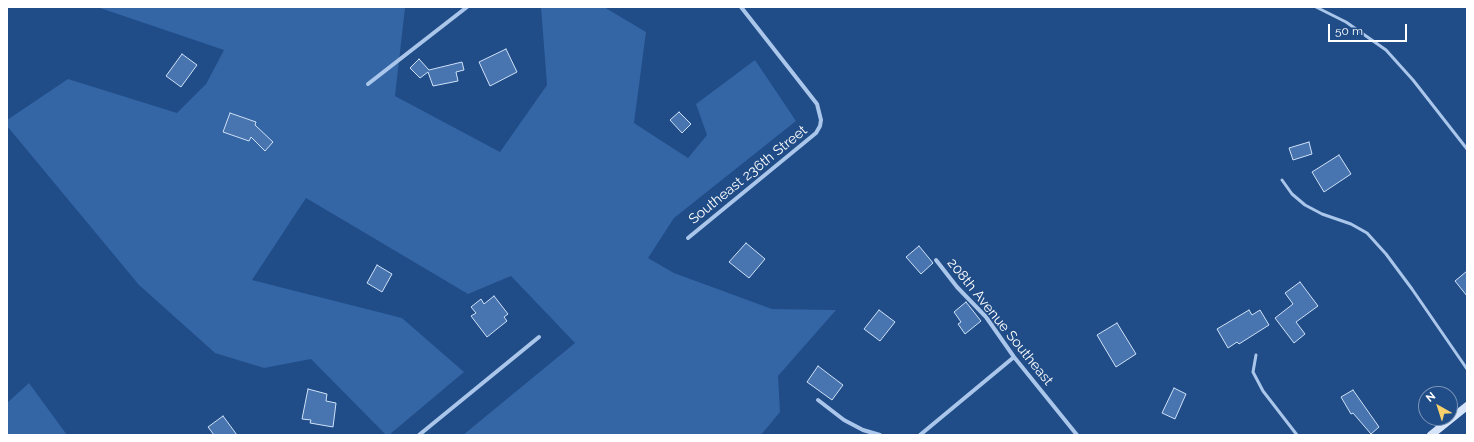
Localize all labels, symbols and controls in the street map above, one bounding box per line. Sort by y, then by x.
scale bar [1330,16,1409,42]
text: 50 m [1335,24,1363,38]
street label: Southeast 236th Street [685,122,811,228]
street label: 208th Avenue Southeast [944,255,1056,389]
north arrow [1418,386,1458,426]
text: N [1423,389,1438,405]

